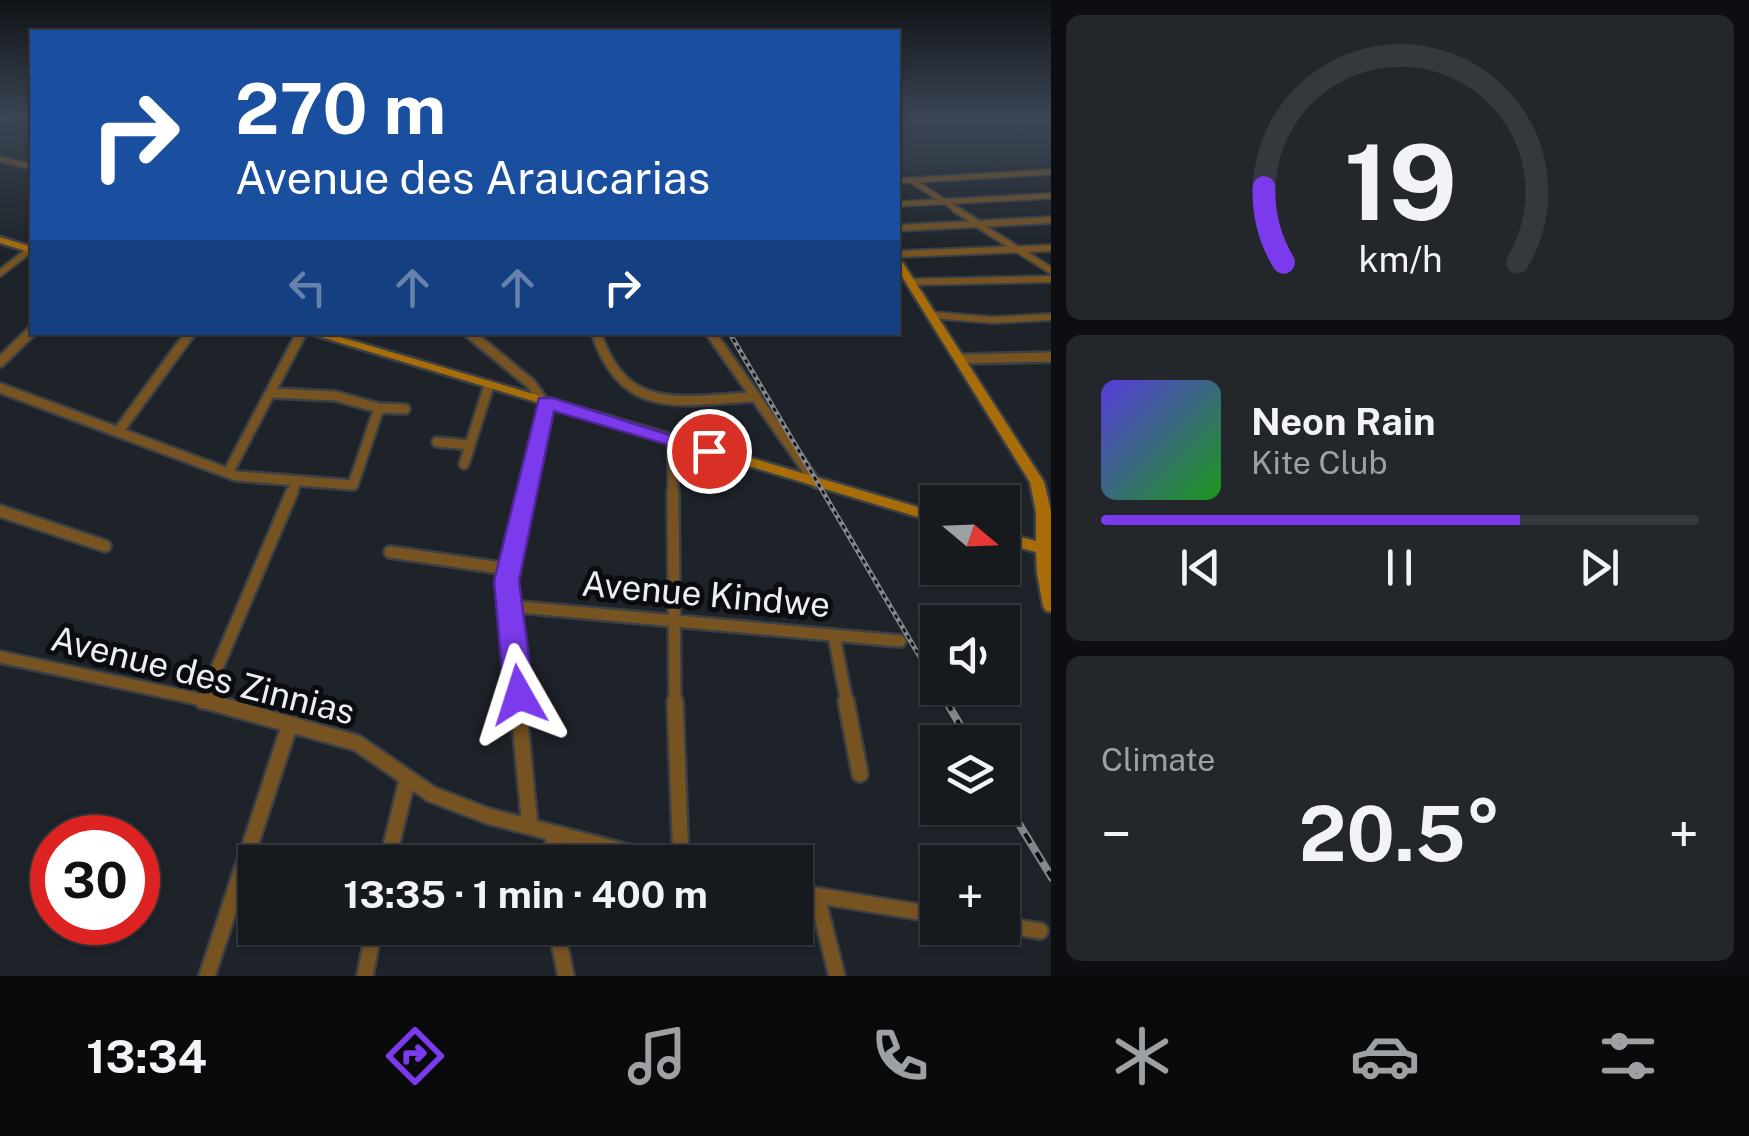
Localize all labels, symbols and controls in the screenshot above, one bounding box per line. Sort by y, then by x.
text: 270 m [235,67,446,150]
icon: right [70,70,200,200]
text: 19 [1343,121,1457,243]
text: Avenue des Araucarias [235,151,710,204]
text: km/h [1358,238,1442,280]
icon: left [280,260,335,315]
icon: ahead [385,260,440,315]
icon: ahead [490,260,545,315]
icon: right [595,260,650,315]
text: Neon Rain [1251,399,1435,444]
pin [667,409,752,494]
icon: arrive [682,424,737,479]
text: Kite Club [1251,444,1388,481]
north arrow [920,485,1020,585]
map controls [920,485,1020,945]
icon: previous [1173,540,1228,595]
icon: pause [1372,540,1427,595]
icon: next [1572,540,1627,595]
street label: Avenue Kindwe [580,563,832,625]
button: sound [920,605,1020,705]
street label: Avenue des Zinnias [47,617,359,733]
position arrow [467,643,571,747]
button: layers [920,725,1020,825]
text: Climate [1101,741,1215,778]
text: 20.5° [1299,790,1501,878]
text: − [1101,802,1132,866]
text: + [1668,802,1699,866]
speed limit sign: 30 [30,815,160,945]
button: + [920,845,1020,945]
text: 13:35 · 1 min · 400 m [343,872,708,917]
icon: directions [380,1021,450,1091]
icon: music [622,1021,692,1091]
icon: phone [865,1021,935,1091]
icon: climate [1107,1021,1177,1091]
icon: car [1350,1021,1420,1091]
icon: filters [1593,1021,1663,1091]
text: 13:34 [86,1030,207,1083]

